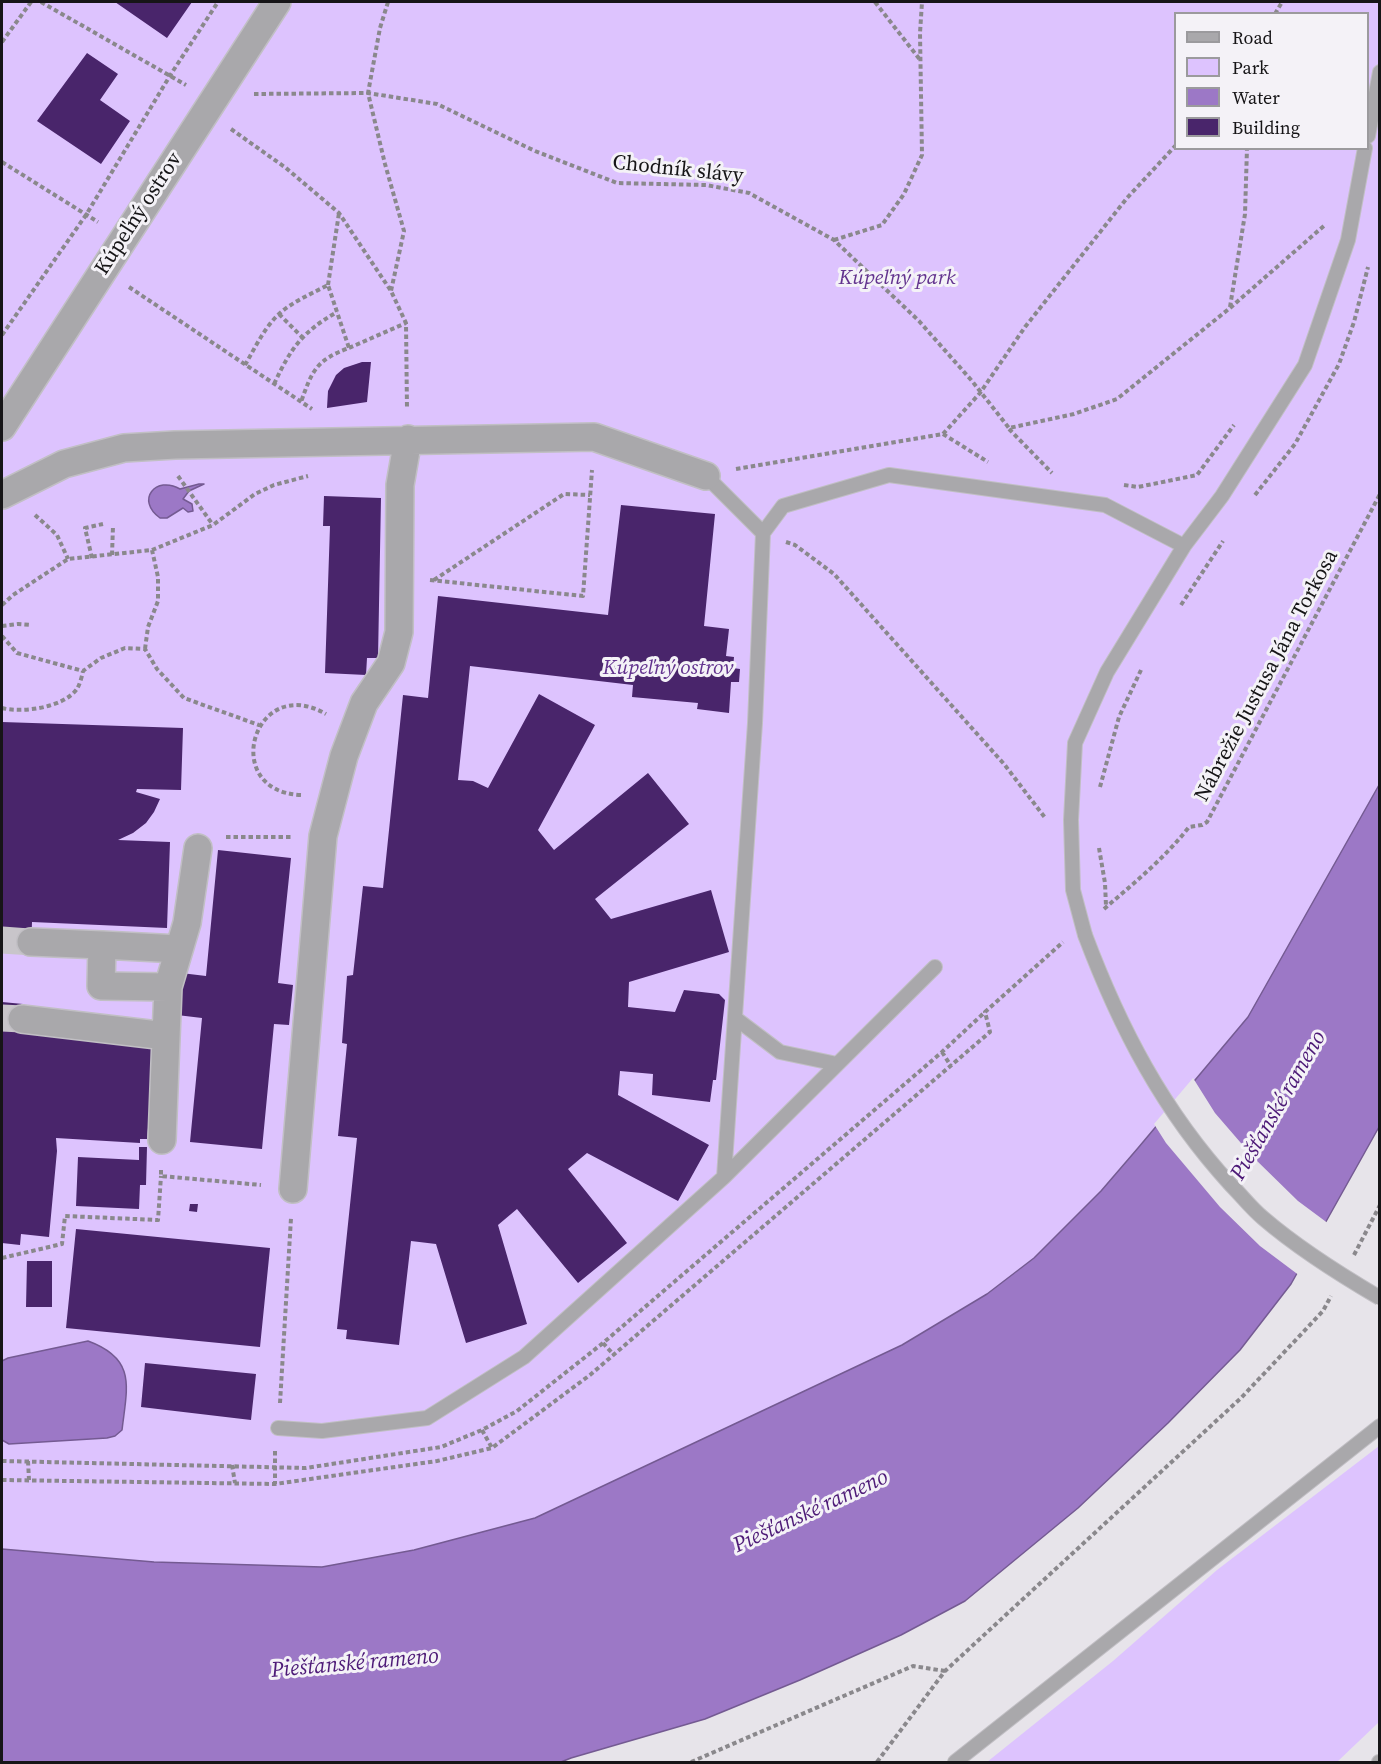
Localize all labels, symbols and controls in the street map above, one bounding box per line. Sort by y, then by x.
legend [1174,12,1369,150]
text: Road [1232,25,1273,50]
text: Park [1232,55,1269,80]
text: Water [1232,85,1280,110]
text: Building [1232,115,1300,140]
street label: Kúpeľný ostrov [90,148,188,280]
street label: Chodník slávy [611,151,745,189]
park label: Kúpeľný park [838,266,956,292]
street label: Nábrežie Justusa Jána Torkosa [1190,546,1344,806]
park label: Kúpeľný ostrov [603,656,733,682]
water label: Piešťanské rameno [1226,1027,1332,1185]
water label: Piešťanské rameno [729,1465,893,1559]
water label: Piešťanské rameno [270,1644,440,1684]

